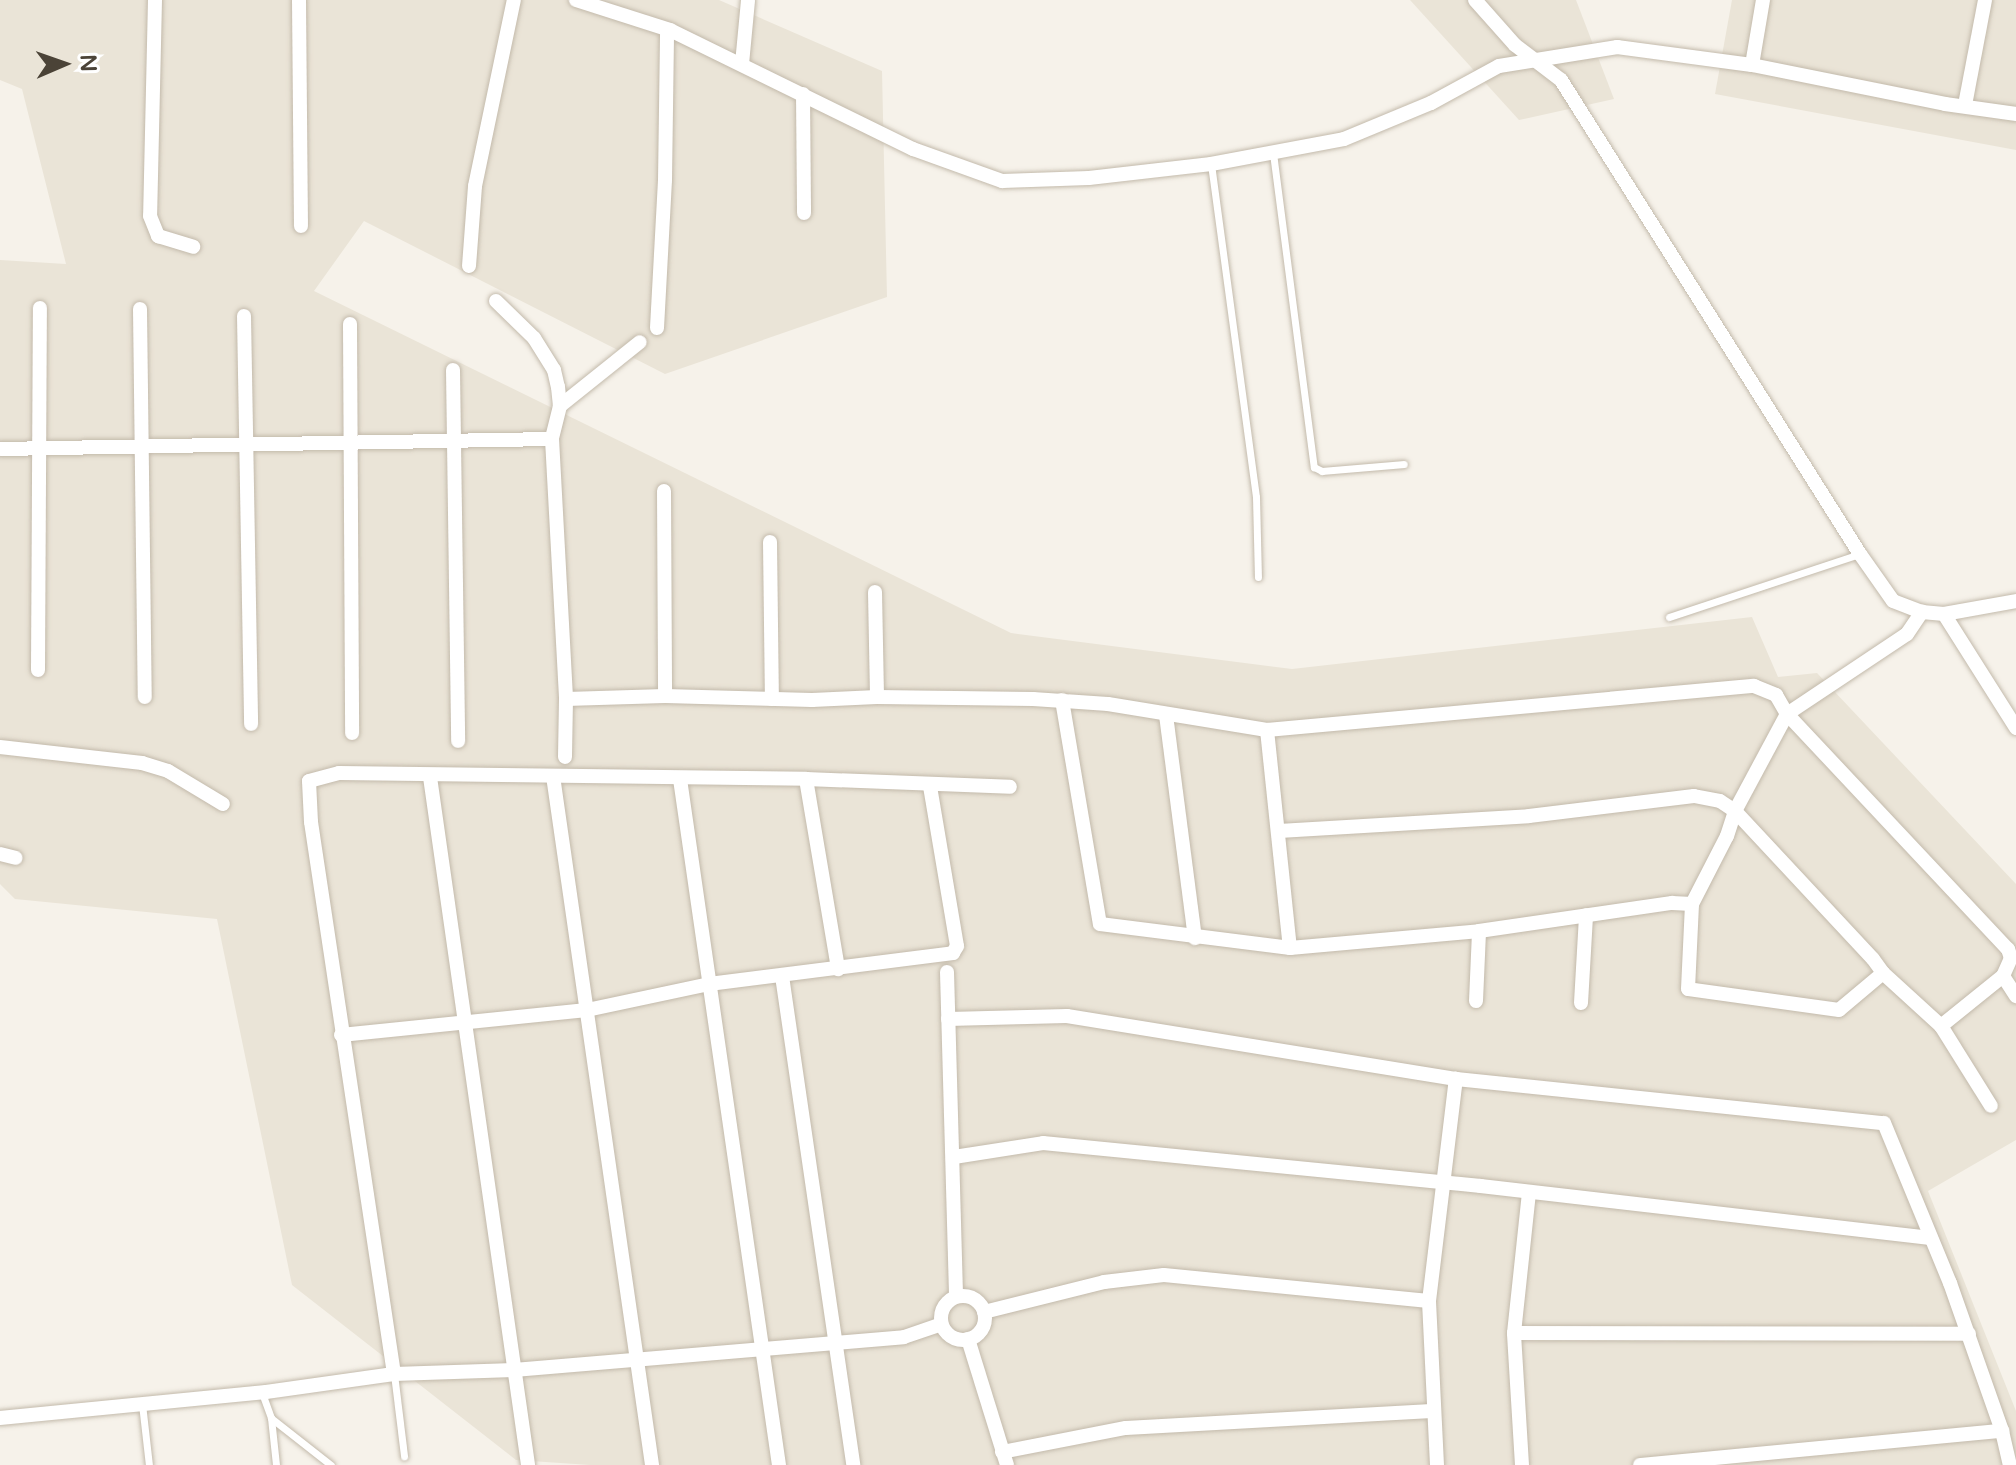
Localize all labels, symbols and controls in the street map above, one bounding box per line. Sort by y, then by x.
north arrow [24,24,104,104]
text: N [75,54,101,72]

